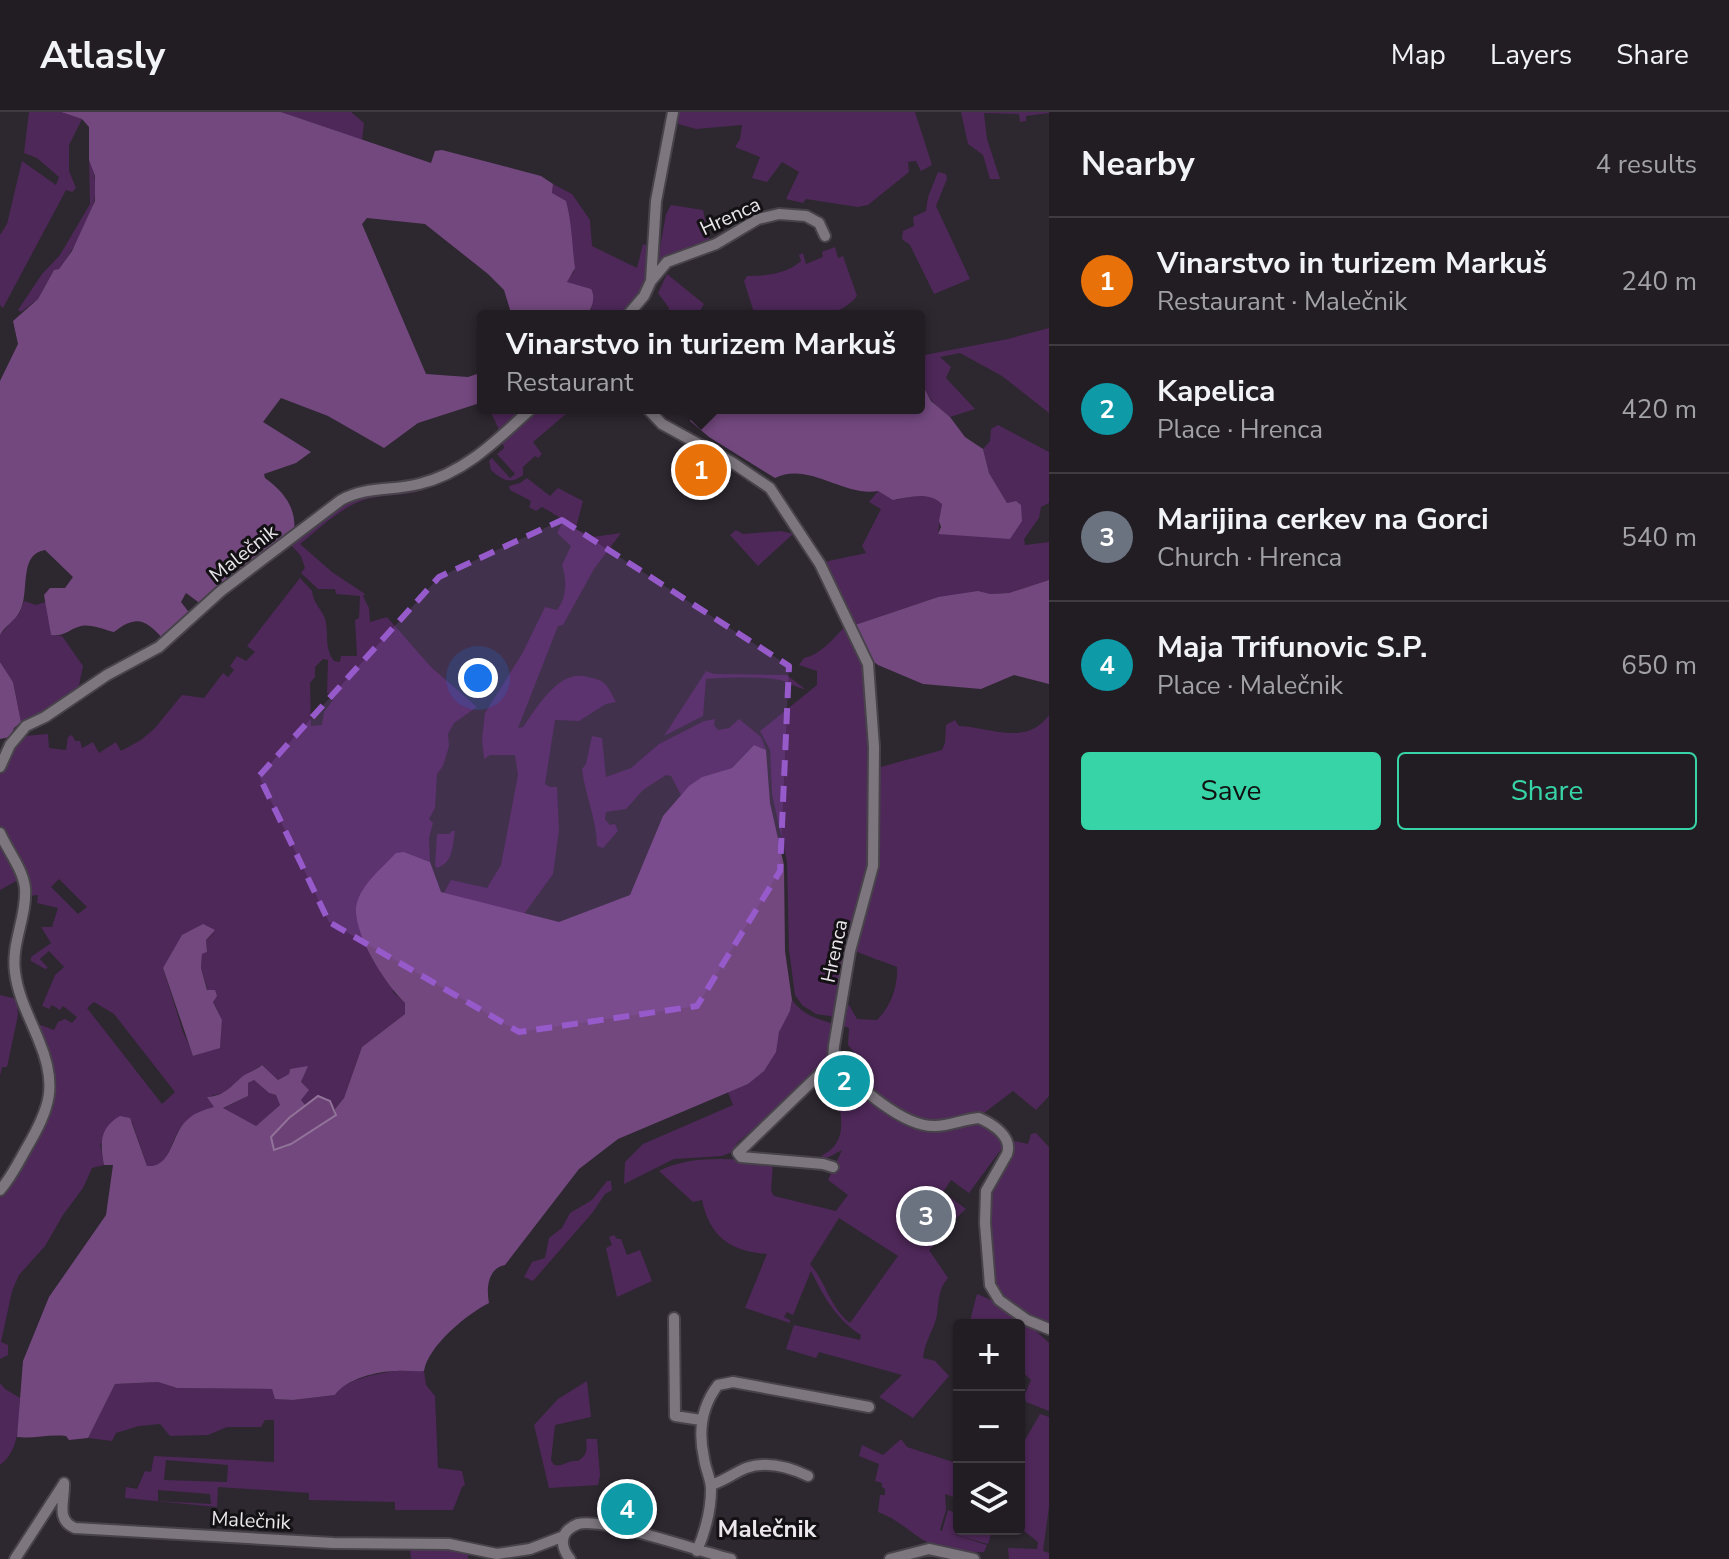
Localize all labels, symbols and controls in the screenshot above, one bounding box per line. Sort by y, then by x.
text: Atlasly [40,30,165,81]
text: Map [1391,36,1446,74]
text: Layers [1490,36,1572,74]
text: Share [1616,36,1689,74]
text: Nearby [1081,141,1195,187]
text: 4 results [1596,147,1697,182]
street label: Hrenca [695,191,765,242]
text: Vinarstvo in turizem Markuš [1157,243,1547,284]
text: 1 [1099,264,1115,299]
text: 240 m [1621,264,1697,299]
text: Restaurant · Malečnik [1157,284,1407,319]
popup [477,310,925,414]
text: Vinarstvo in turizem Markuš [506,324,896,365]
text: Restaurant [506,365,633,400]
text: Kapelica [1157,371,1275,412]
text: 2 [1099,392,1115,427]
text: 420 m [1621,392,1697,427]
text: Place · Hrenca [1157,412,1323,447]
pin: 1 [675,440,727,500]
text: Marijina cerkev na Gorci [1157,499,1489,540]
street label: Malečnik [204,518,284,588]
text: 3 [1099,520,1115,555]
text: 540 m [1621,520,1697,555]
text: Church · Hrenca [1157,540,1342,575]
text: Maja Trifunovic S.P. [1157,627,1427,668]
text: 4 [1099,648,1115,683]
text: 650 m [1621,648,1697,683]
your location [458,658,498,698]
text: Place · Malečnik [1157,668,1343,703]
button: Save [1081,752,1381,830]
button: Share [1397,752,1697,830]
street label: Hrenca [815,917,854,985]
pin: 2 [818,1051,870,1111]
pin: 3 [900,1186,952,1246]
map controls [953,1319,1025,1535]
button: + [953,1319,1025,1391]
button: − [953,1391,1025,1463]
button: layers [953,1463,1025,1535]
pin: 4 [601,1479,653,1539]
street label: Malečnik [211,1505,292,1536]
district label: Malečnik [718,1513,818,1545]

